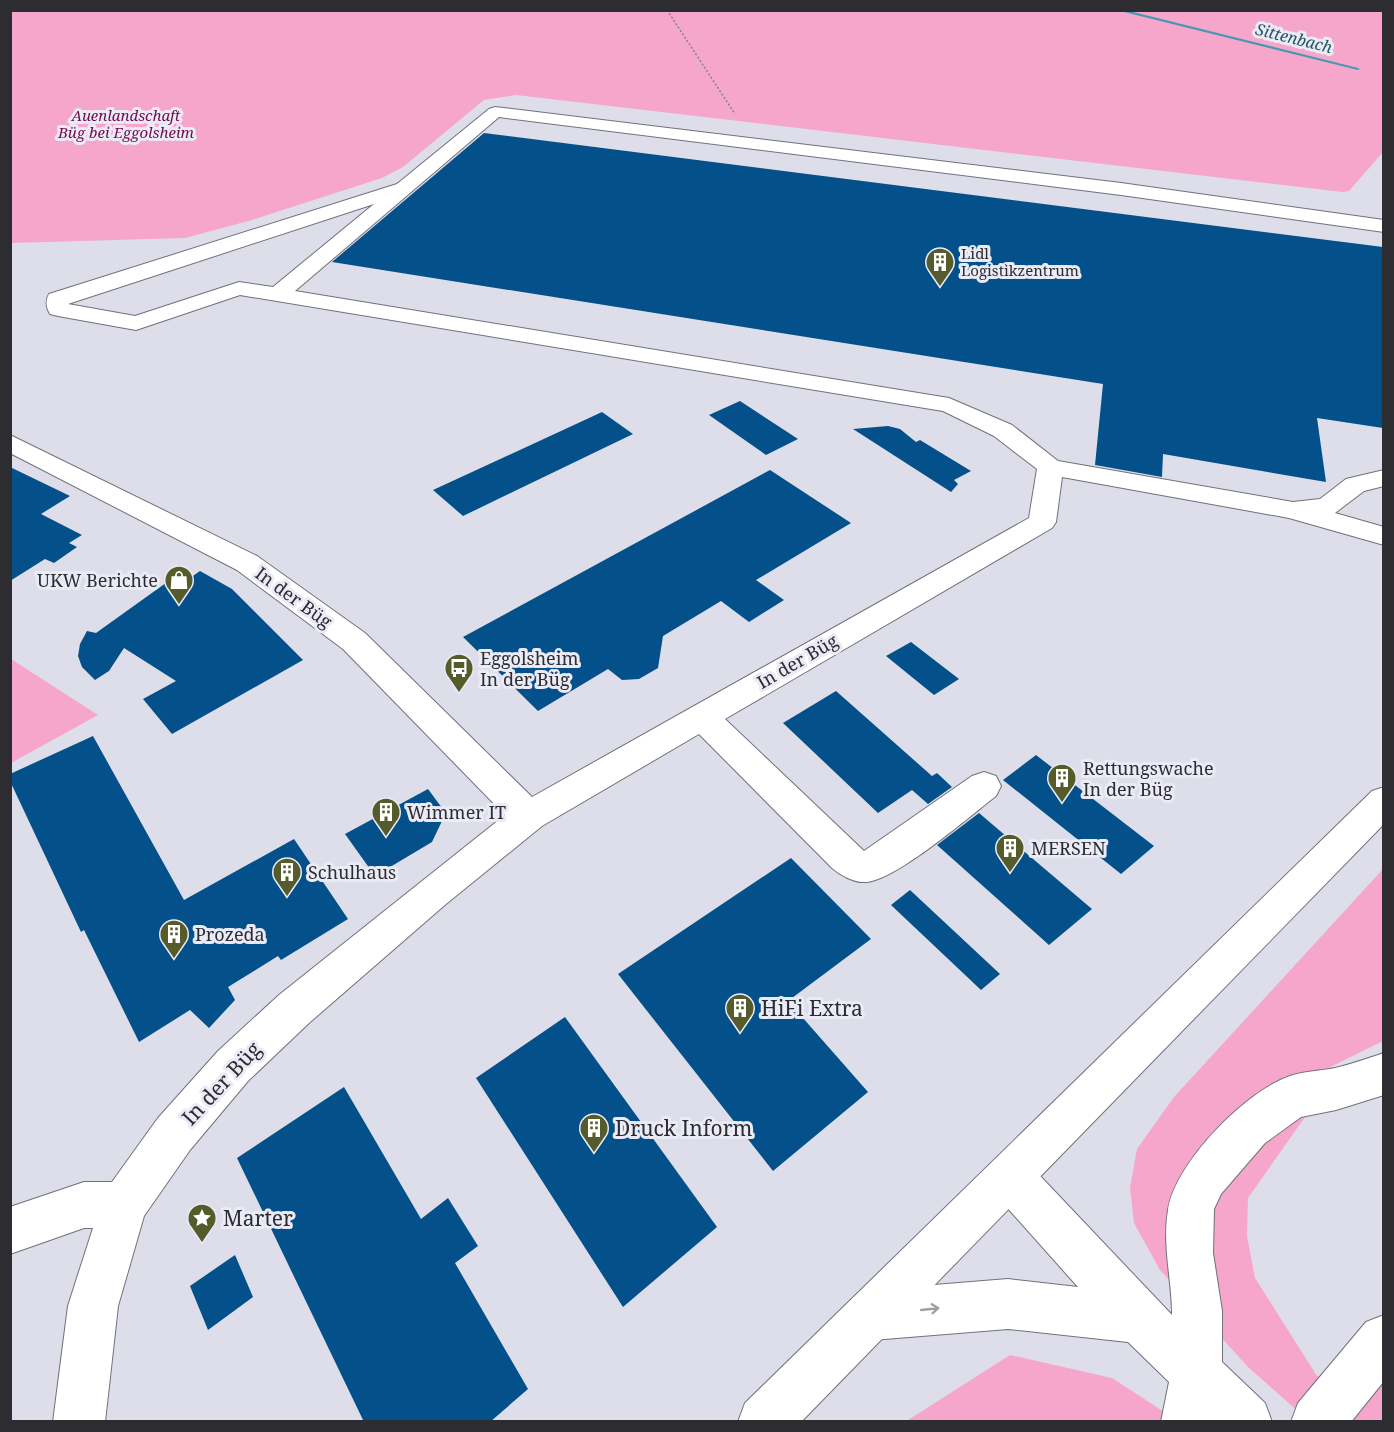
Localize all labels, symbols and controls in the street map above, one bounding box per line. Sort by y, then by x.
water label: Sittenbach [1253,18,1335,58]
park label: Auenlandschaft Büg bei Eggolsheim [57,105,194,142]
place label: Lidl Logistikzentrum [961,243,1079,280]
building icon: Lidl Logistikzentrum [924,246,956,288]
street label: In der Büg [251,561,338,633]
shop icon: UKW Berichte [163,564,195,606]
place label: UKW Berichte [37,568,158,592]
street label: In der Büg [752,628,842,694]
place label: Eggolsheim In der Büg [480,646,579,691]
bus stop icon: Eggolsheim In der Büg [443,652,475,694]
place label: Rettungswache In der Büg [1083,756,1214,801]
building icon: Rettungswache In der Büg [1046,762,1078,804]
building icon: Wimmer IT [370,796,402,838]
place label: Wimmer IT [407,800,506,824]
building icon: MERSEN [994,832,1026,874]
place label: MERSEN [1031,836,1106,860]
building icon: Schulhaus [271,856,303,898]
place label: Schulhaus [308,860,396,884]
building icon: Prozeda [158,918,190,960]
place label: Prozeda [195,922,265,946]
building icon: HiFi Extra [724,992,756,1034]
place label: HiFi Extra [761,994,863,1022]
street label: In der Büg [175,1035,267,1131]
building icon: Druck Inform [578,1112,610,1154]
place label: Druck Inform [615,1114,753,1142]
place icon: Marter [186,1202,218,1244]
place label: Marter [223,1204,293,1232]
one-way arrow [919,1303,939,1314]

